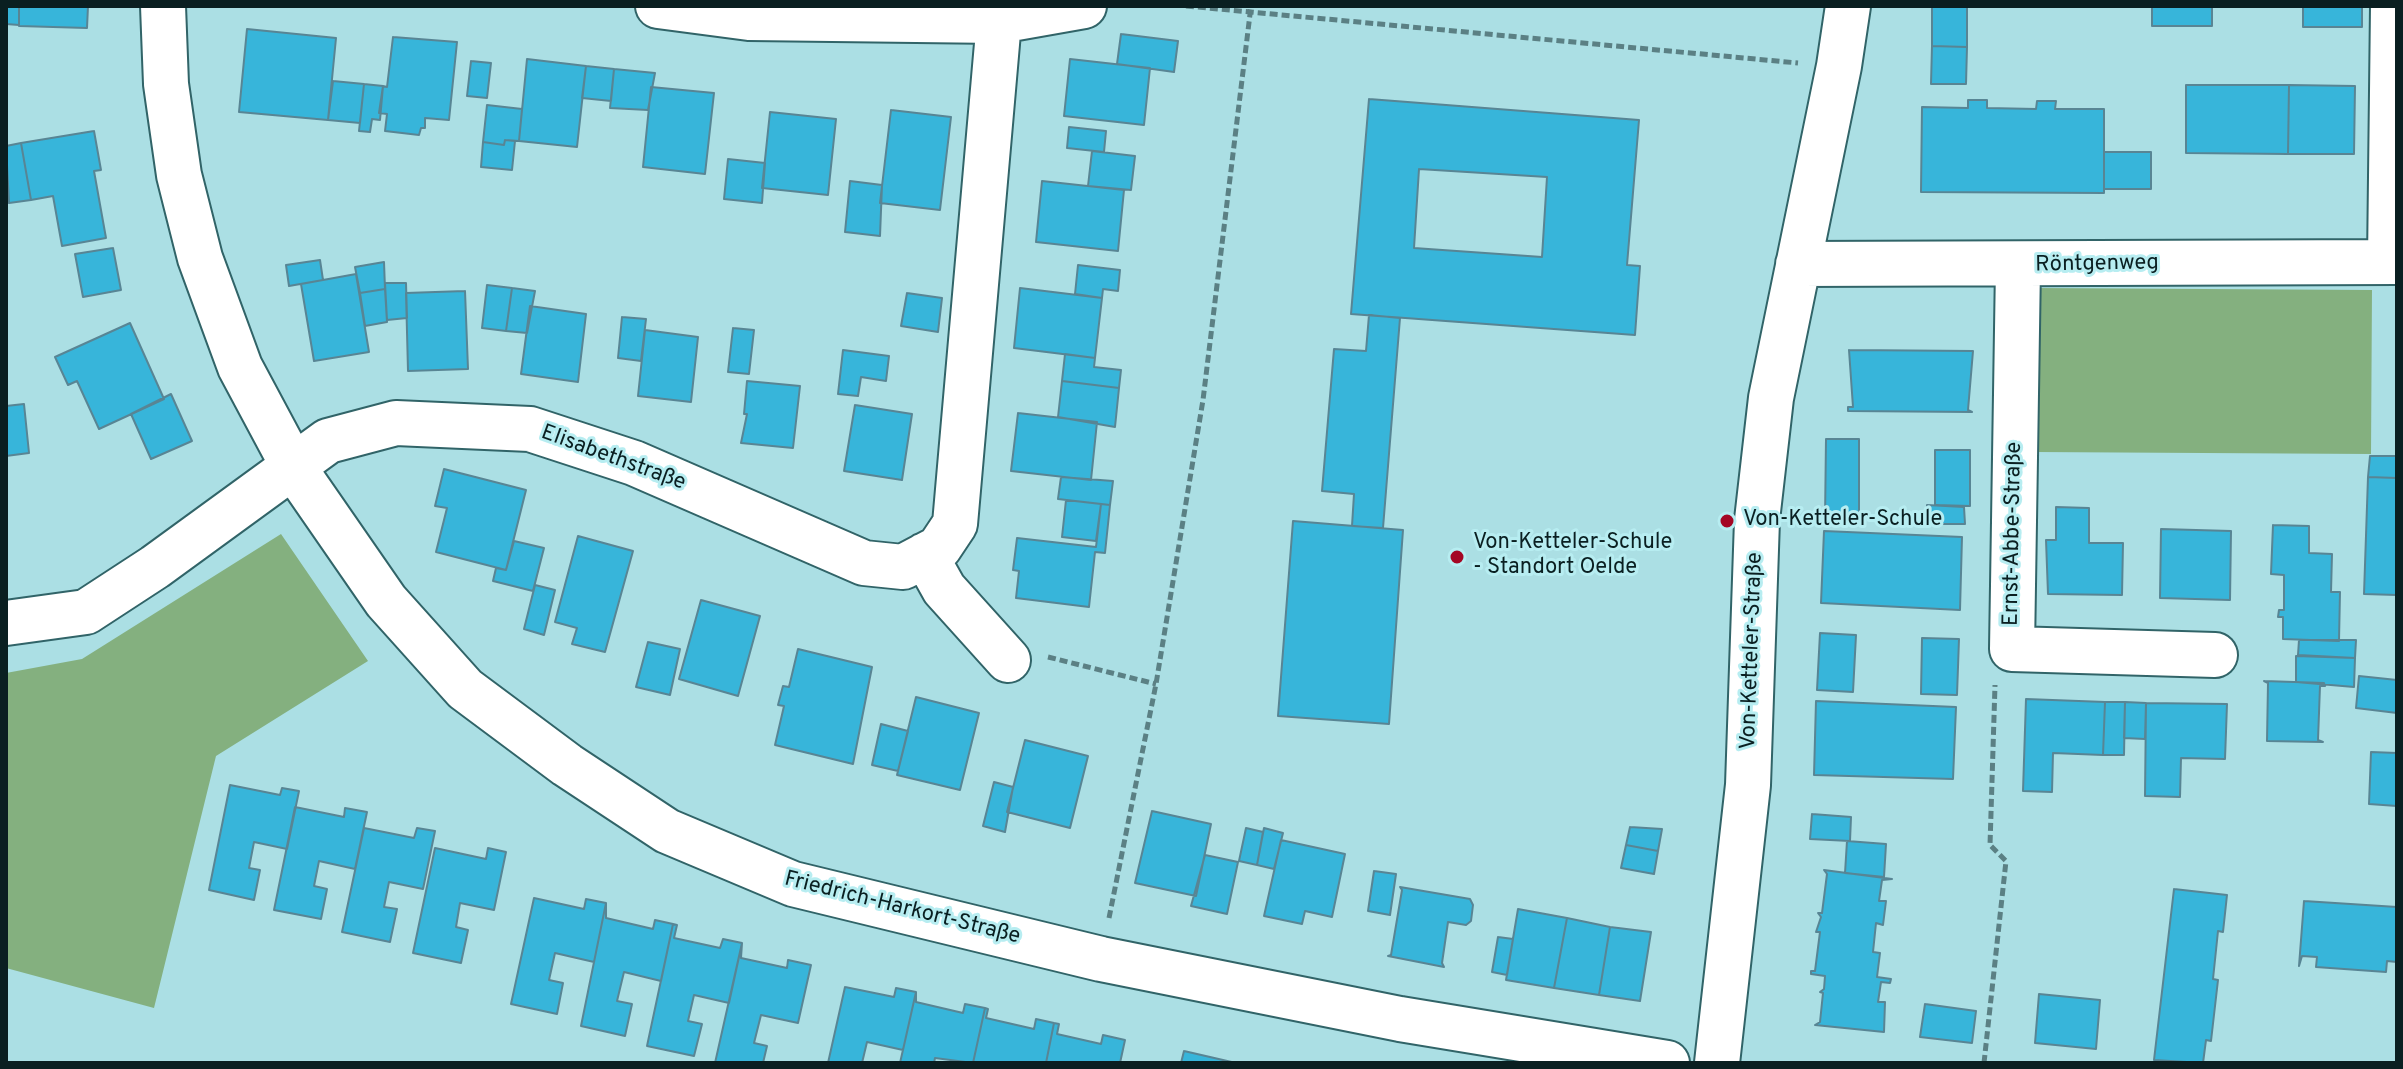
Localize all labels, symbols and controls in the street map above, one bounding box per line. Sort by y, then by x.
street label: Röntgenweg [2035,251,2159,279]
street label: Elisabethstraße [537,421,689,497]
street label: Ernst-Abbe-Straße [1999,442,2029,626]
place label: Von-Ketteler-Schule [1743,508,1942,534]
marker: Von-Ketteler-Schule [1718,512,1736,530]
place label: Von-Ketteler-Schule - Standort Oelde [1473,531,1672,582]
marker: Von-Ketteler-Schule - Standort Oelde [1448,548,1466,566]
street label: Von-Ketteler-Straße [1736,552,1770,750]
street label: Friedrich-Harkort-Straße [781,867,1023,951]

